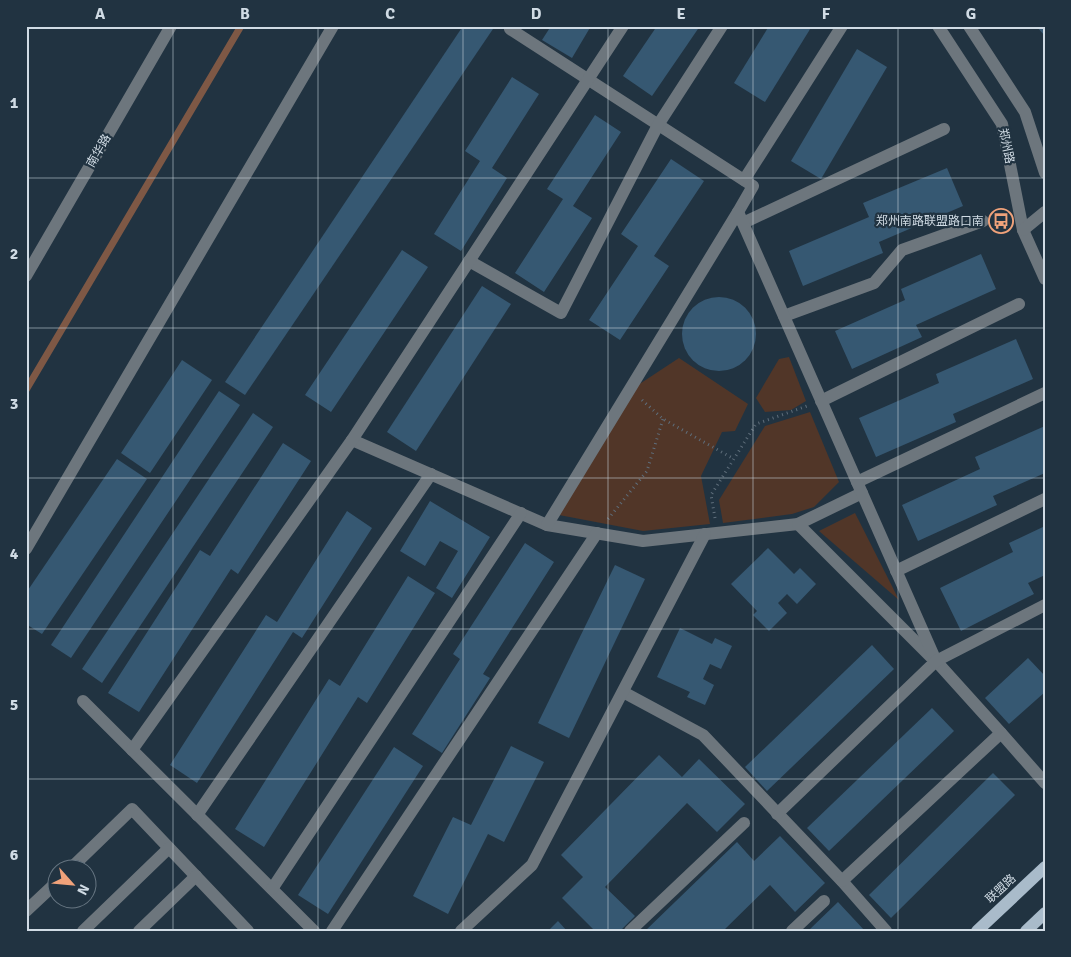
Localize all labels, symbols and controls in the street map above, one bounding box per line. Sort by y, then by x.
text: A [95,4,106,24]
text: B [240,4,250,24]
text: C [385,4,395,24]
text: D [531,4,542,24]
text: E [676,4,686,24]
text: F [822,4,831,24]
text: G [966,4,976,24]
text: 1 [10,93,19,113]
street label: 郑州路 [995,127,1017,165]
street label: 南华路 [84,132,114,170]
bus stop icon: 郑州南路联盟路口南 [988,208,1014,234]
place label: 郑州南路联盟路口南 [876,214,984,229]
text: 2 [10,244,18,264]
text: 3 [10,394,18,414]
text: 4 [10,544,19,564]
text: 5 [10,695,18,715]
text: 6 [10,845,19,865]
north arrow [48,860,98,910]
street label: 联盟路 [983,871,1019,907]
text: N [73,881,93,898]

